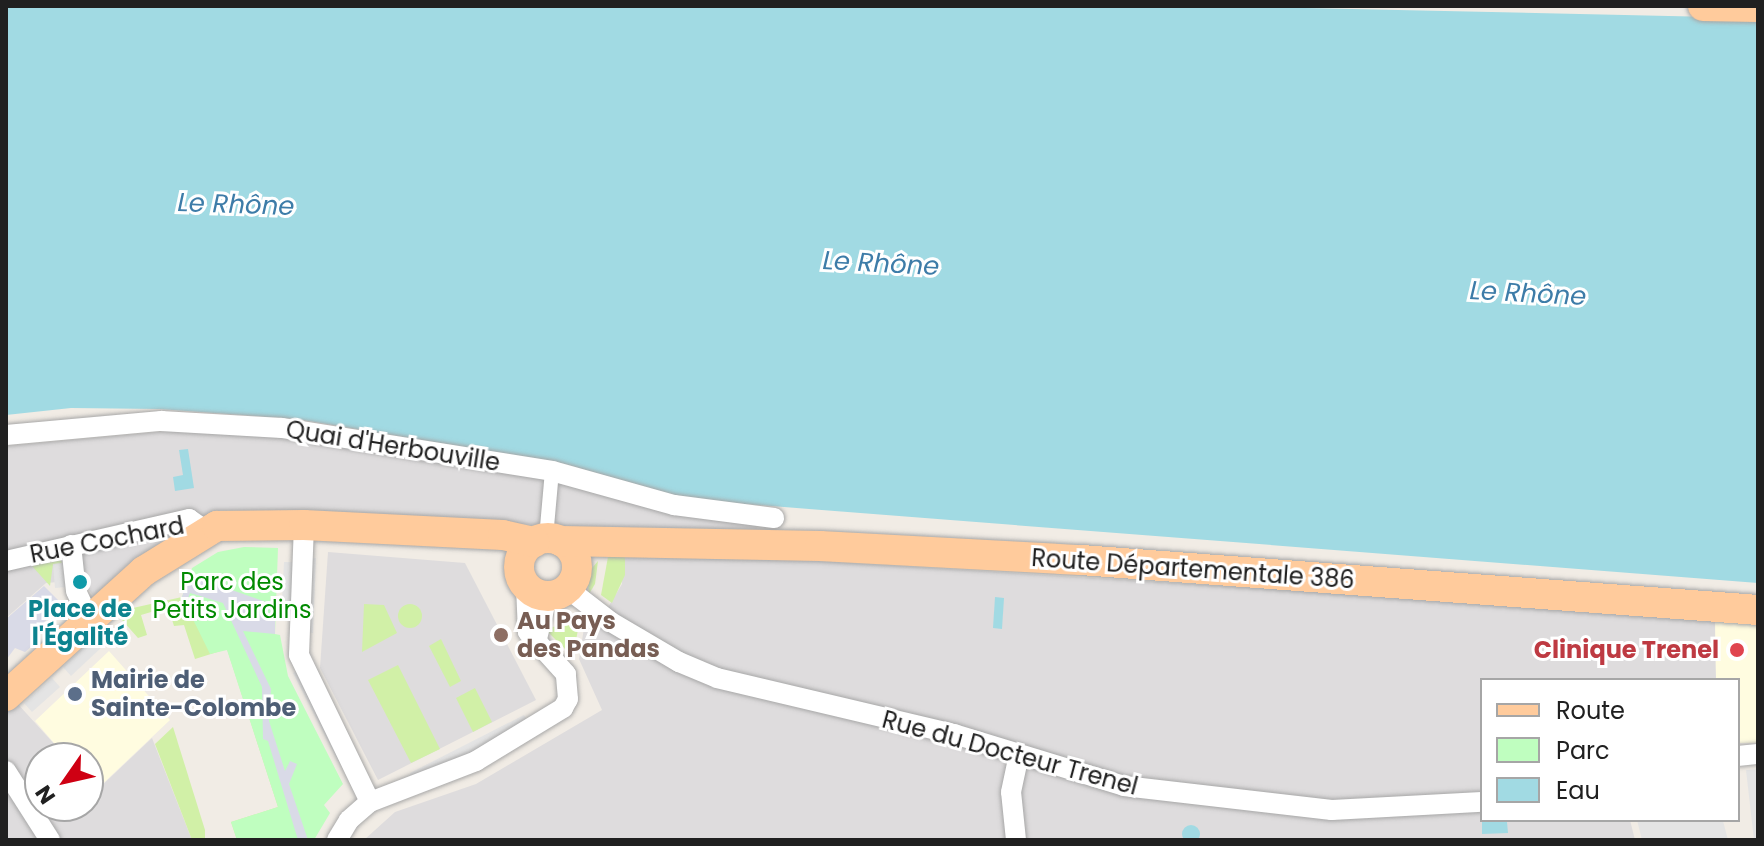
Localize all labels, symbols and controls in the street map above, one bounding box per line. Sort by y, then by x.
water label: Le Rhône [177,187,295,223]
water label: Le Rhône [822,245,940,283]
water label: Le Rhône [1469,275,1587,313]
street label: Quai d'Herbouville [284,415,502,477]
street label: Rue Cochard [27,511,187,569]
street label: Route Départementale 386 [1030,543,1356,595]
park label: Parc des Petits Jardins [153,568,311,624]
marker: Place de l'Égalité [71,573,89,591]
place label: Place de l'Égalité [28,595,132,651]
place label: Au Pays des Pandas [517,607,660,663]
marker: Au Pays des Pandas [492,626,510,644]
place label: Clinique Trenel [1534,636,1719,664]
marker: Clinique Trenel [1726,639,1748,661]
place label: Mairie de Sainte-Colombe [91,666,296,722]
legend [1480,678,1740,822]
marker: Mairie de Sainte-Colombe [66,685,84,703]
text: Route [1556,694,1625,727]
street label: Rue du Docteur Trenel [879,705,1141,801]
text: Parc [1556,734,1610,767]
north arrow [24,742,104,822]
text: Eau [1556,774,1600,807]
text: N [28,779,63,810]

